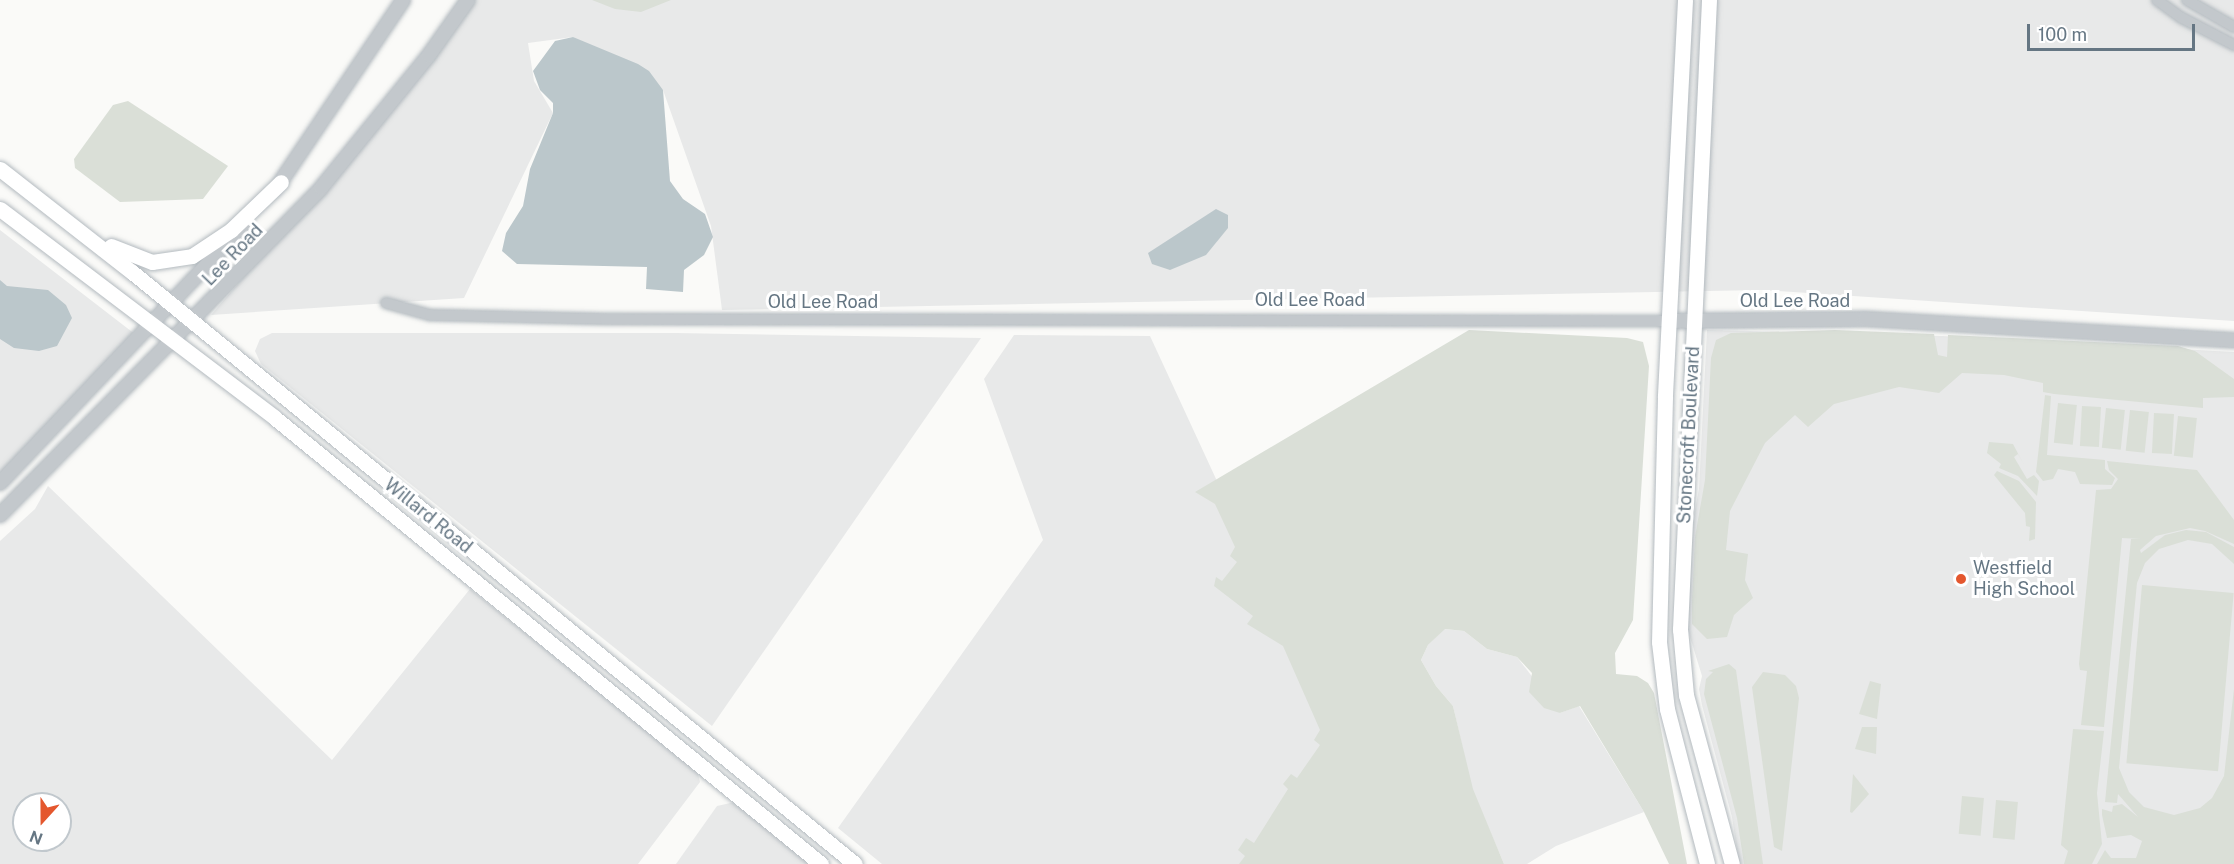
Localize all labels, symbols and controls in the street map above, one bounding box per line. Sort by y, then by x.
scale bar [2030,12,2198,50]
text: 100 m [2038,24,2087,45]
street label: Lee Road [198,220,268,290]
street label: Old Lee Road [1255,289,1365,311]
street label: Old Lee Road [1740,290,1850,312]
street label: Old Lee Road [768,291,878,313]
street label: Stonecroft Boulevard [1674,346,1704,524]
street label: Willard Road [380,474,476,558]
place label: Westfield High School [1973,558,2075,600]
marker: Westfield High School [1954,572,1968,586]
north arrow [12,792,72,852]
text: N [27,826,45,849]

